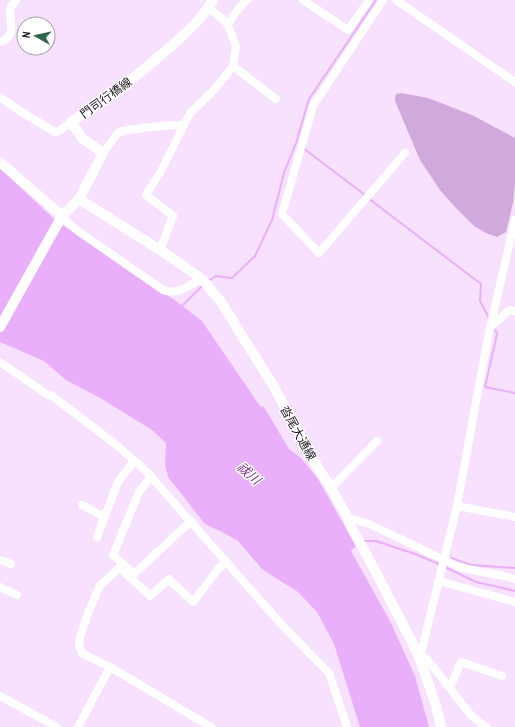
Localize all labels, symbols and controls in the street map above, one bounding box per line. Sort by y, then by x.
north arrow [16,16,56,56]
text: N [19,30,33,39]
street label: 門司行橋線 [77,74,135,122]
street label: 沓尾大通線 [276,403,320,463]
water label: 祓川 [233,458,266,490]

